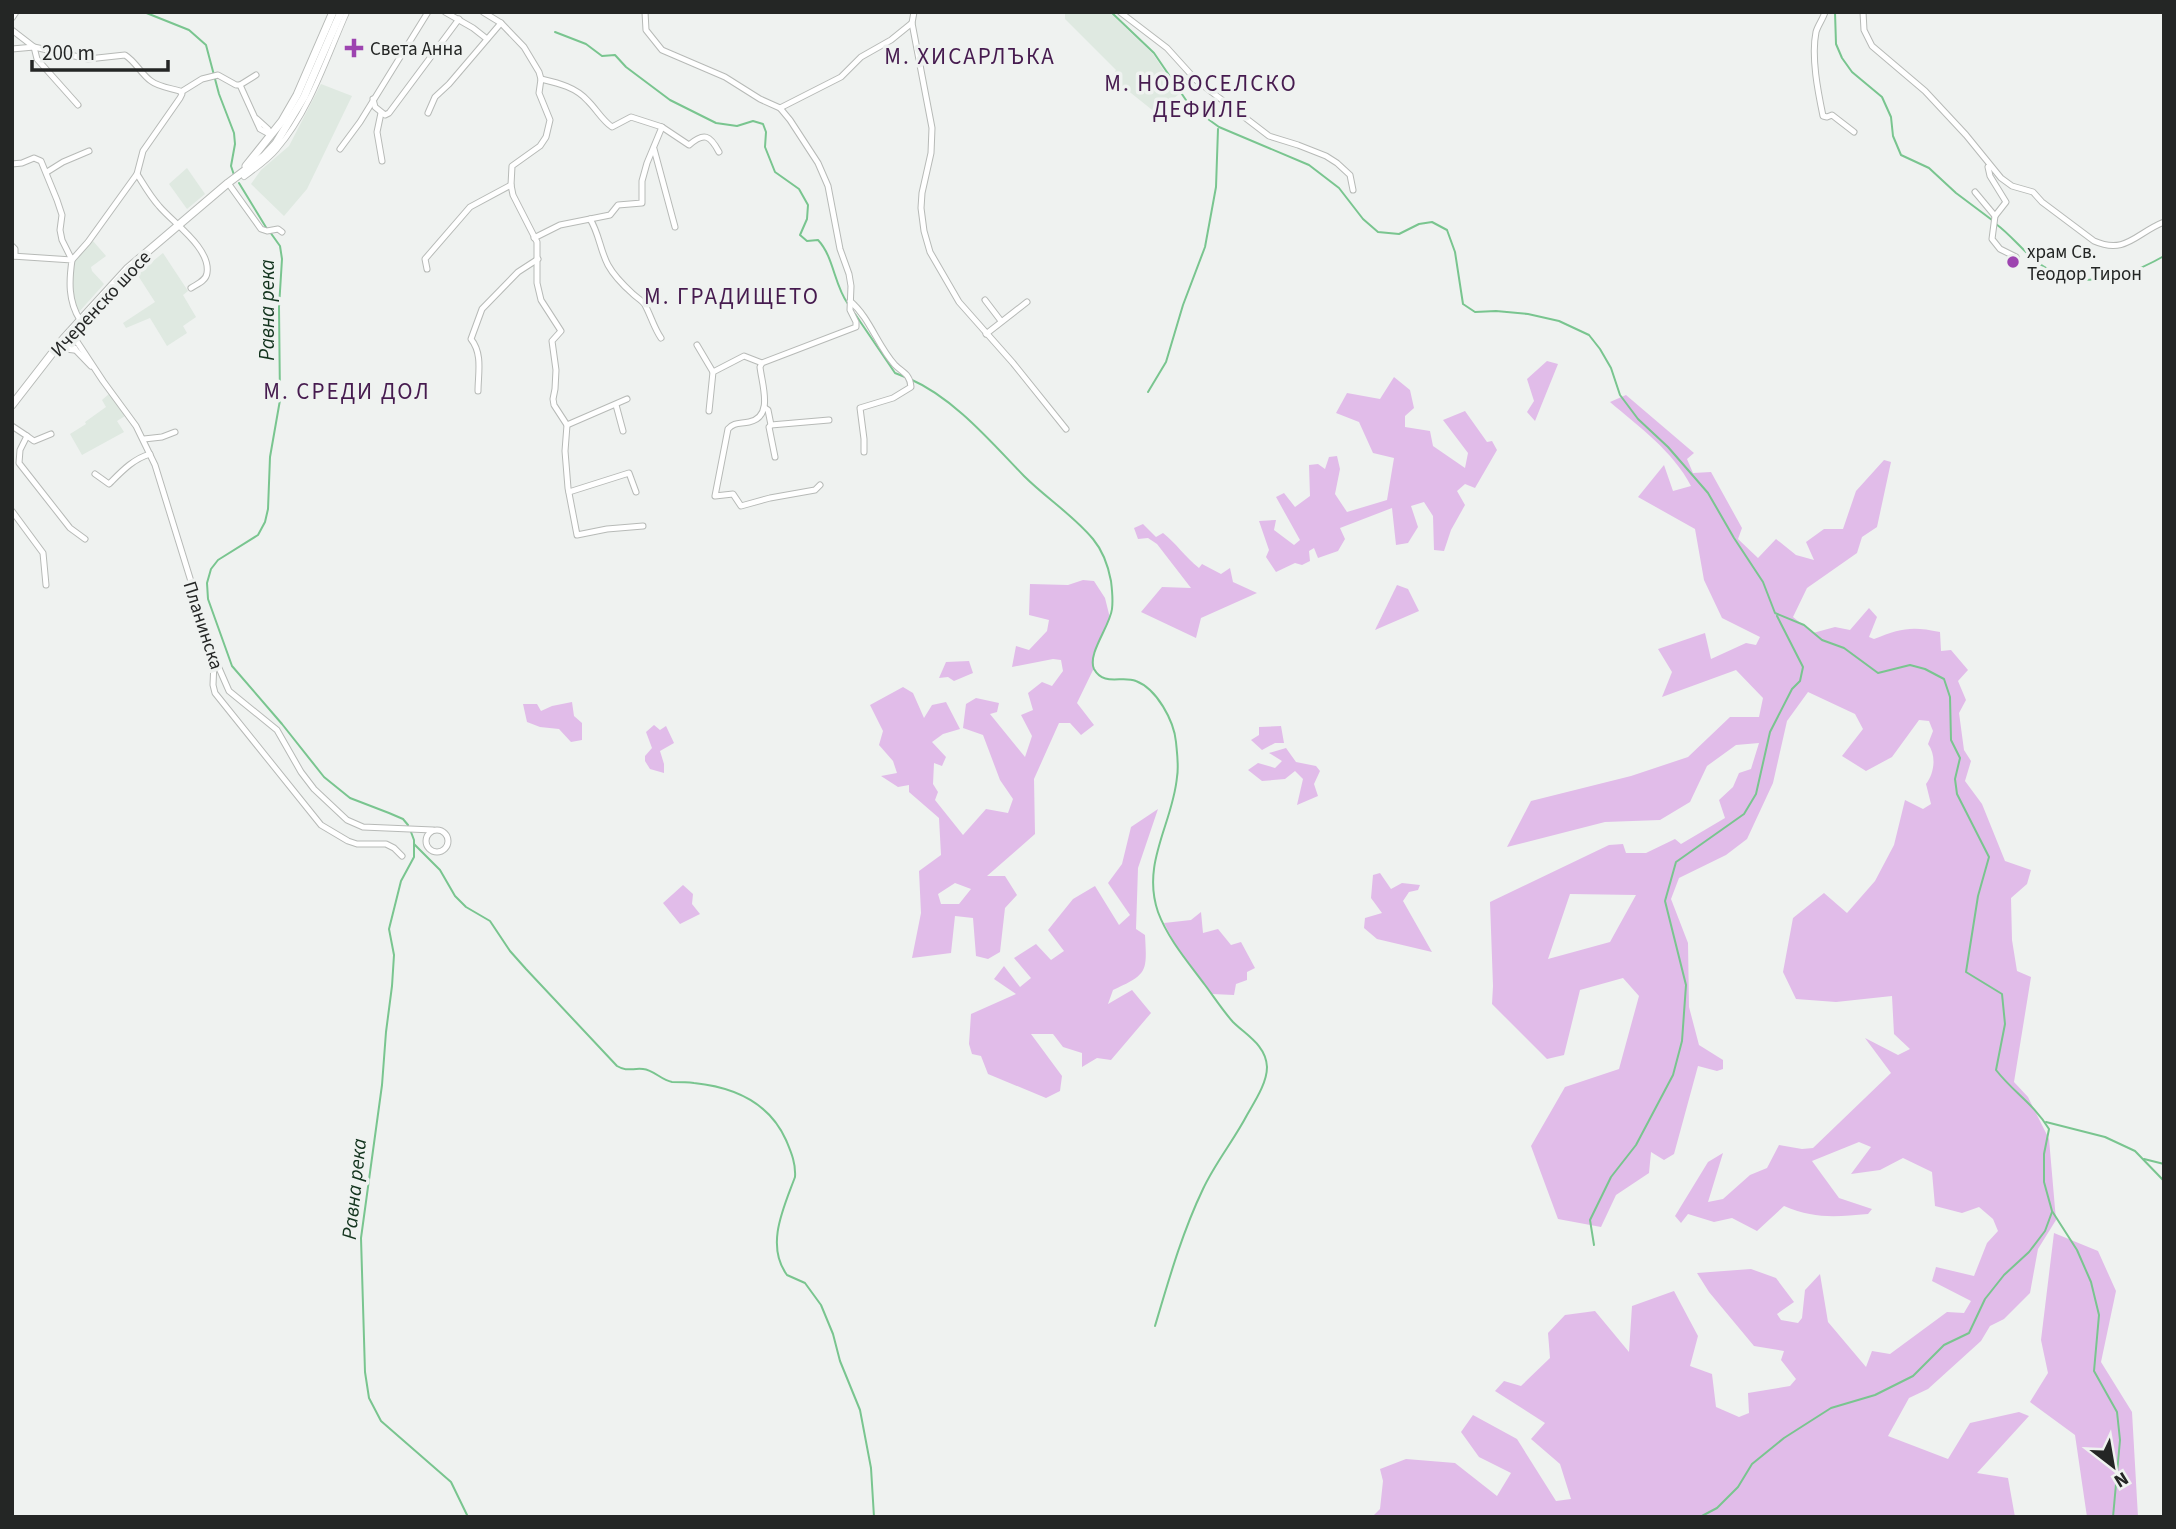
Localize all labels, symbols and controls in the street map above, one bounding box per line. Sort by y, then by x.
scale bar [32,28,168,72]
place label: Света Анна [370,36,463,63]
text: 200 m [42,38,95,68]
marker: Света Анна [344,38,364,58]
district label: М. ХИСАРЛЪКА [884,40,1056,73]
district label: М. НОВОСЕЛСКО ДЕФИЛЕ [1104,67,1298,126]
place label: храм Св. Теодор Тирон [2027,239,2142,288]
street label: Ичеренско шосе [45,245,157,363]
marker: храм Св. Теодор Тирон [2005,254,2021,270]
water label: Равна река [252,259,282,361]
district label: М. ГРАДИЩЕТО [644,280,820,313]
district label: М. СРЕДИ ДОЛ [263,375,431,408]
street label: Планинска [176,578,230,673]
water label: Равна река [334,1137,374,1241]
north arrow [2078,1431,2148,1501]
text: N [2109,1464,2133,1494]

